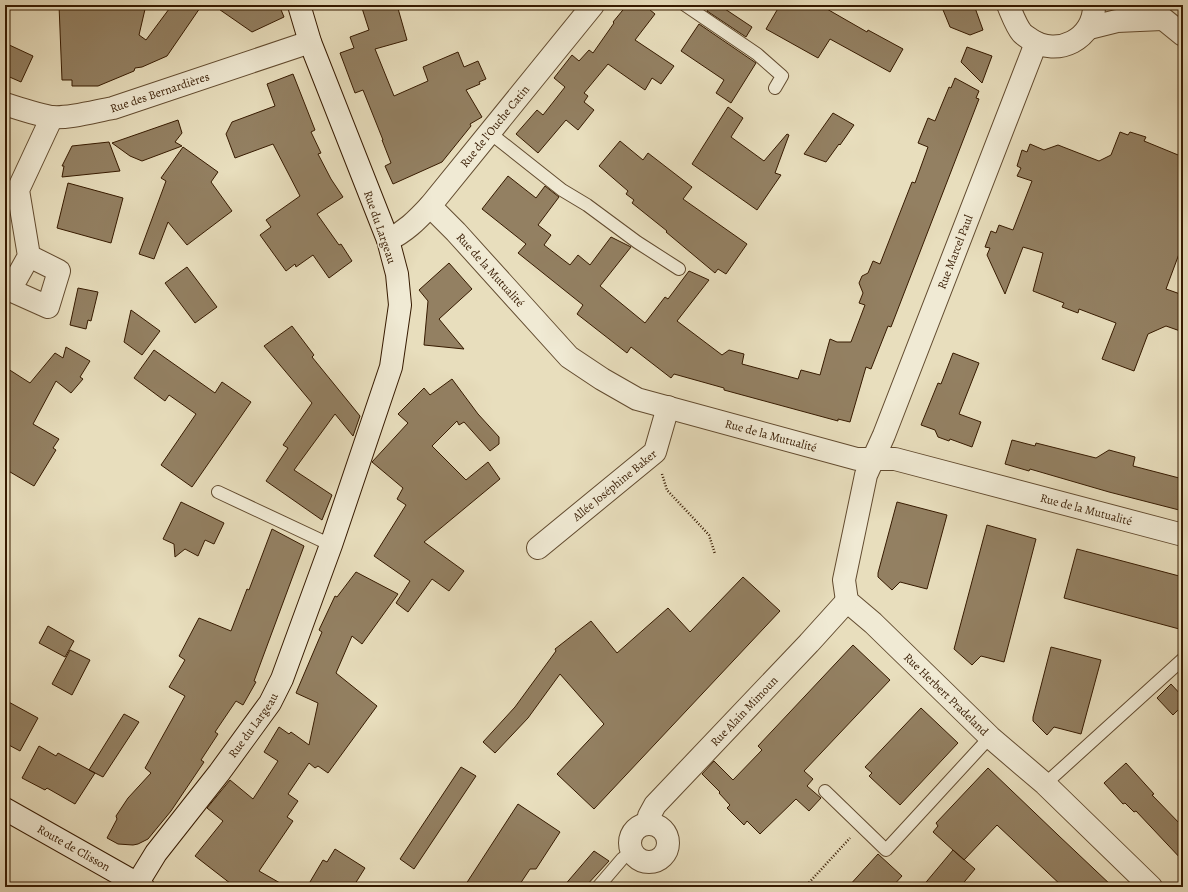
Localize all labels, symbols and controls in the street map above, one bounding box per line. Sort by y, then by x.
street label: Rue des Bernardières [108,68,212,116]
street label: Rue de l'Ouche Catin [456,81,533,171]
street label: Rue du Largeau [360,188,400,266]
street label: Rue Marcel Paul [933,213,977,291]
street label: Rue de la Mutualité [453,230,528,310]
street label: Rue de la Mutualité [723,415,819,456]
street label: Allée Joséphine Baker [568,446,660,525]
street label: Rue de la Mutualité [1038,490,1134,529]
street label: Rue Herbert Pradeland [900,649,992,740]
street label: Rue Alain Mimoun [707,672,782,750]
street label: Rue du Largeau [225,690,282,761]
street label: Route de Clisson [34,821,114,875]

